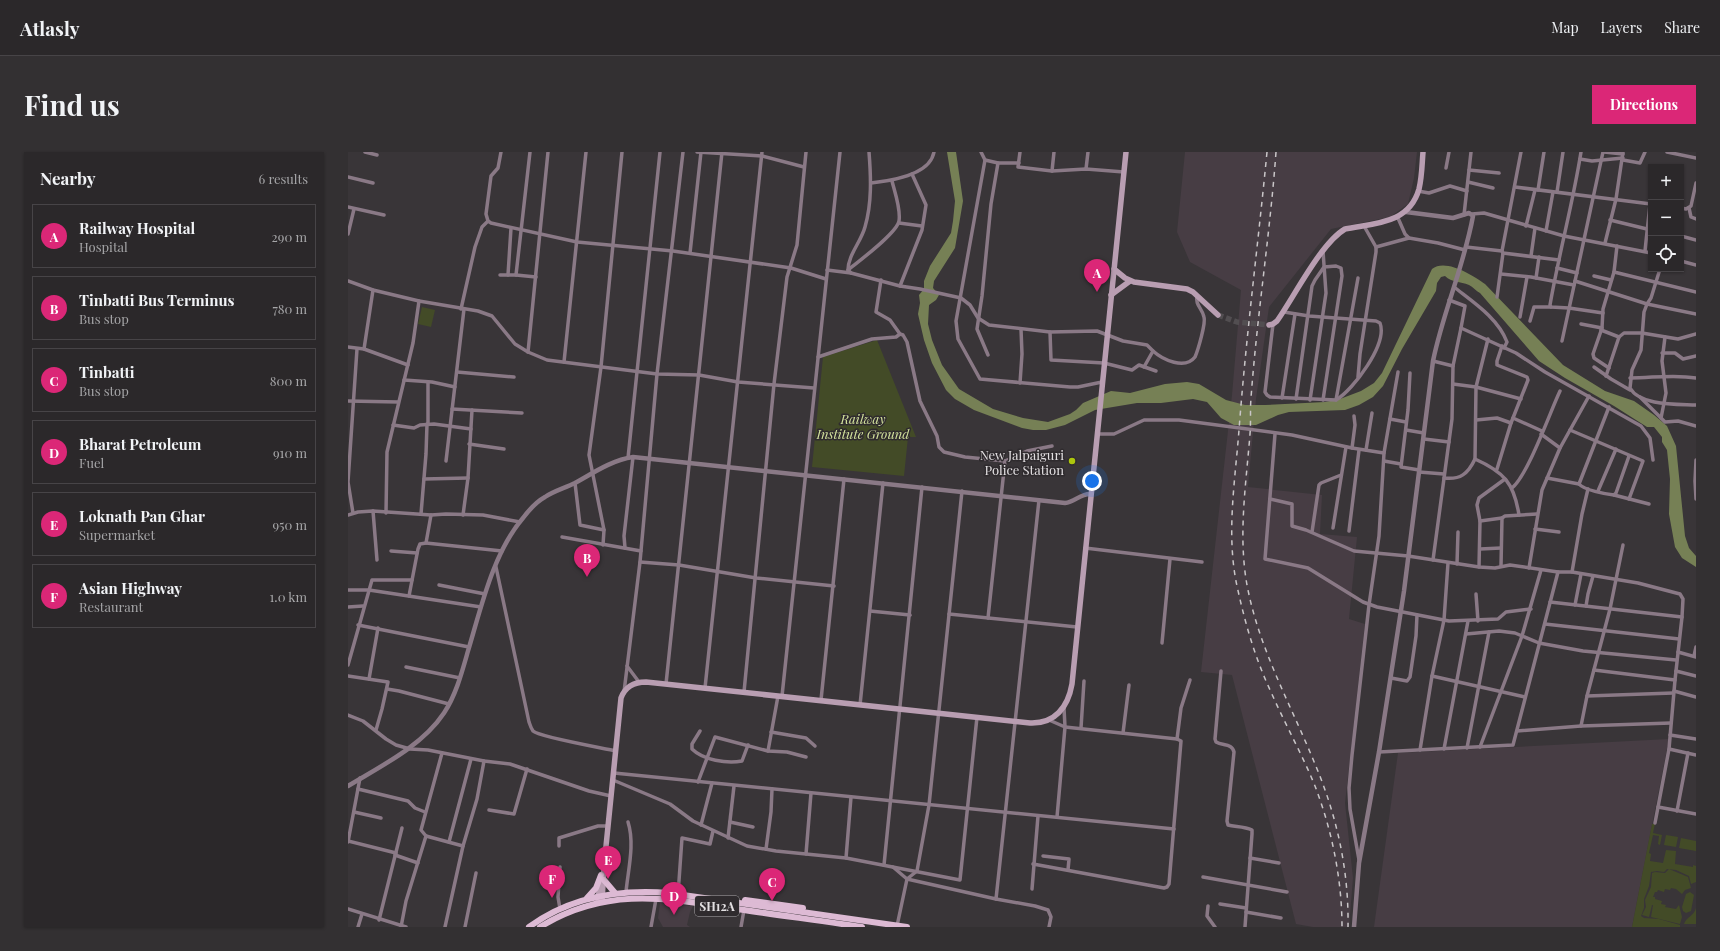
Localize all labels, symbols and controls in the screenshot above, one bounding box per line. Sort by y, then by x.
text: Atlasly [20,15,80,41]
text: Map [1551,18,1579,37]
text: Layers [1601,18,1642,37]
text: Share [1664,18,1700,37]
button: Directions [1592,85,1696,124]
text: Find us [24,86,120,123]
map controls [1648,164,1684,272]
button: + [1648,164,1684,200]
text: Nearby [40,167,95,189]
text: 6 results [258,170,308,187]
button: − [1648,200,1684,236]
text: Railway Hospital [79,218,195,238]
text: A [50,228,58,245]
text: 290 m [272,228,307,245]
button: locate [1648,236,1684,272]
text: Hospital [79,238,128,255]
pin: A [1084,259,1110,292]
text: Tinbatti Bus Terminus [79,290,235,310]
text: B [50,300,58,317]
text: 780 m [272,300,307,317]
text: Bus stop [79,310,129,327]
text: Tinbatti [79,362,134,382]
text: C [49,372,59,389]
text: 800 m [270,372,307,389]
text: Bus stop [79,382,129,399]
park label: Railway Institute Ground [816,410,910,442]
text: Bharat Petroleum [79,434,201,454]
text: D [49,444,59,461]
text: 910 m [273,444,307,461]
place label: New Jalpaiguri Police Station [980,446,1064,478]
text: Fuel [79,454,104,471]
marker: New Jalpaiguri Police Station [1067,456,1077,466]
your location [1082,471,1102,491]
text: Loknath Pan Ghar [79,506,205,526]
text: E [50,516,58,533]
text: 950 m [272,516,307,533]
text: Supermarket [79,526,155,543]
pin: B [574,544,600,577]
text: Asian Highway [79,578,182,598]
text: F [50,588,58,605]
text: 1.0 km [270,588,307,605]
text: Restaurant [79,598,143,615]
pin: E [595,846,621,879]
pin: F [539,865,565,898]
pin: C [759,868,785,901]
pin: D [661,882,687,915]
road number: SH12A [695,896,739,916]

